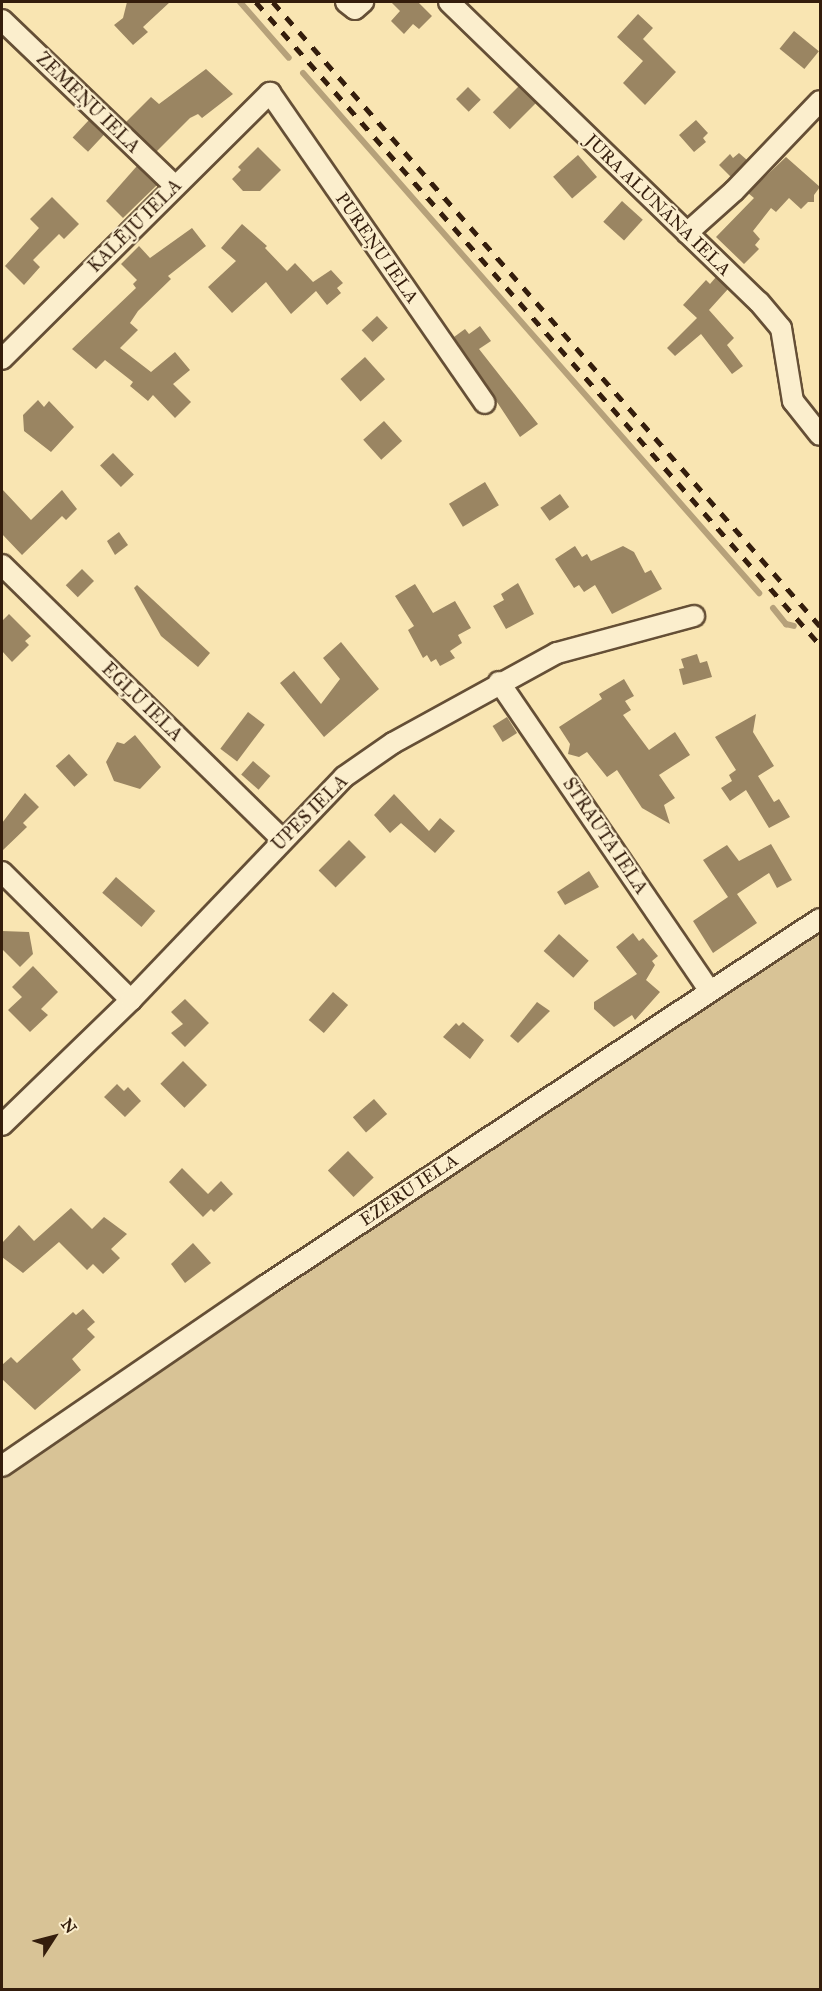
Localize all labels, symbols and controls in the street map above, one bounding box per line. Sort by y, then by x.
street label: ZEMEŅU IELA [32,48,144,158]
street label: JURA ALUNĀNA IELA [581,130,735,280]
street label: KALĒJU IELA [84,175,186,277]
street label: PUREŅU IELA [331,189,423,307]
street label: EGĻU IELA [97,658,187,746]
street label: UPES IELA [268,771,352,855]
street label: STRAUTA IELA [558,774,652,898]
street label: EZERU IELA [356,1149,462,1231]
north arrow [24,1907,84,1967]
text: N [57,1915,81,1937]

